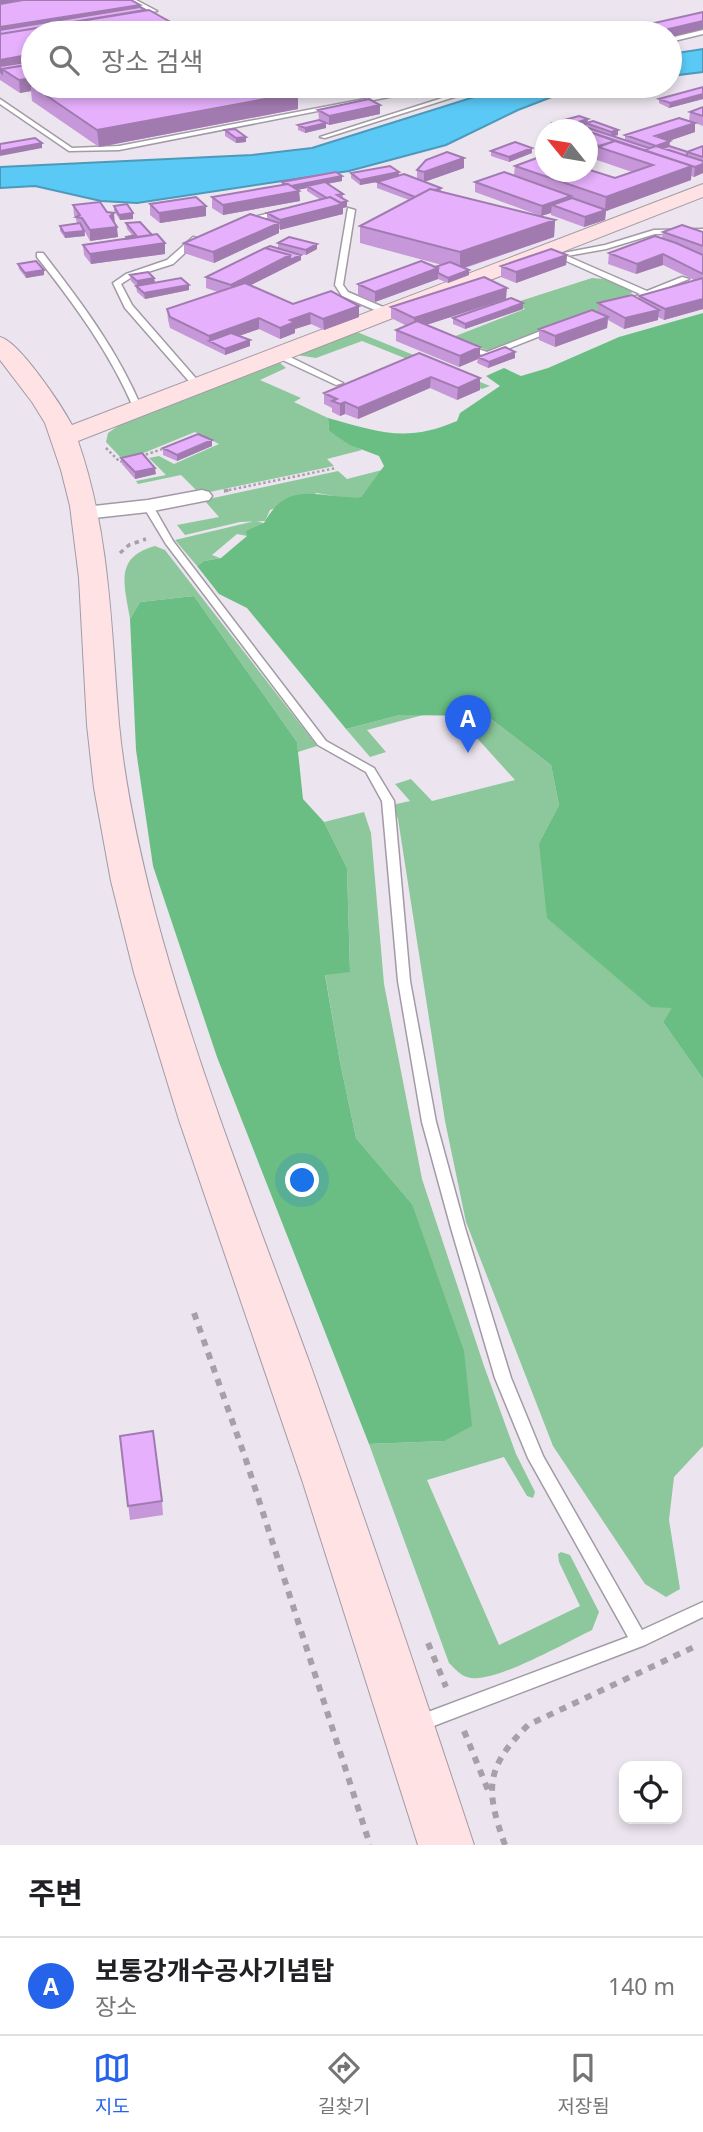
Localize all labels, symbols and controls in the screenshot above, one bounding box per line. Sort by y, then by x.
search box [21,21,682,98]
icon: search [45,41,83,79]
text: 장소 검색 [101,43,203,79]
north arrow [535,119,598,182]
pin: A [445,695,491,753]
your location [285,1163,319,1197]
map controls [619,1761,682,1824]
button: locate [619,1761,682,1824]
text: 주변 [28,1872,83,1913]
text: 보통강개수공사기념탑 [95,1952,334,1988]
text: A [43,1970,59,2002]
text: 140 m [608,1970,675,2002]
text: 장소 [95,1990,137,2022]
tab: 지도 [93,2049,131,2119]
tab: 길찾기 [318,2049,370,2119]
tab: 저장됨 [557,2049,610,2119]

